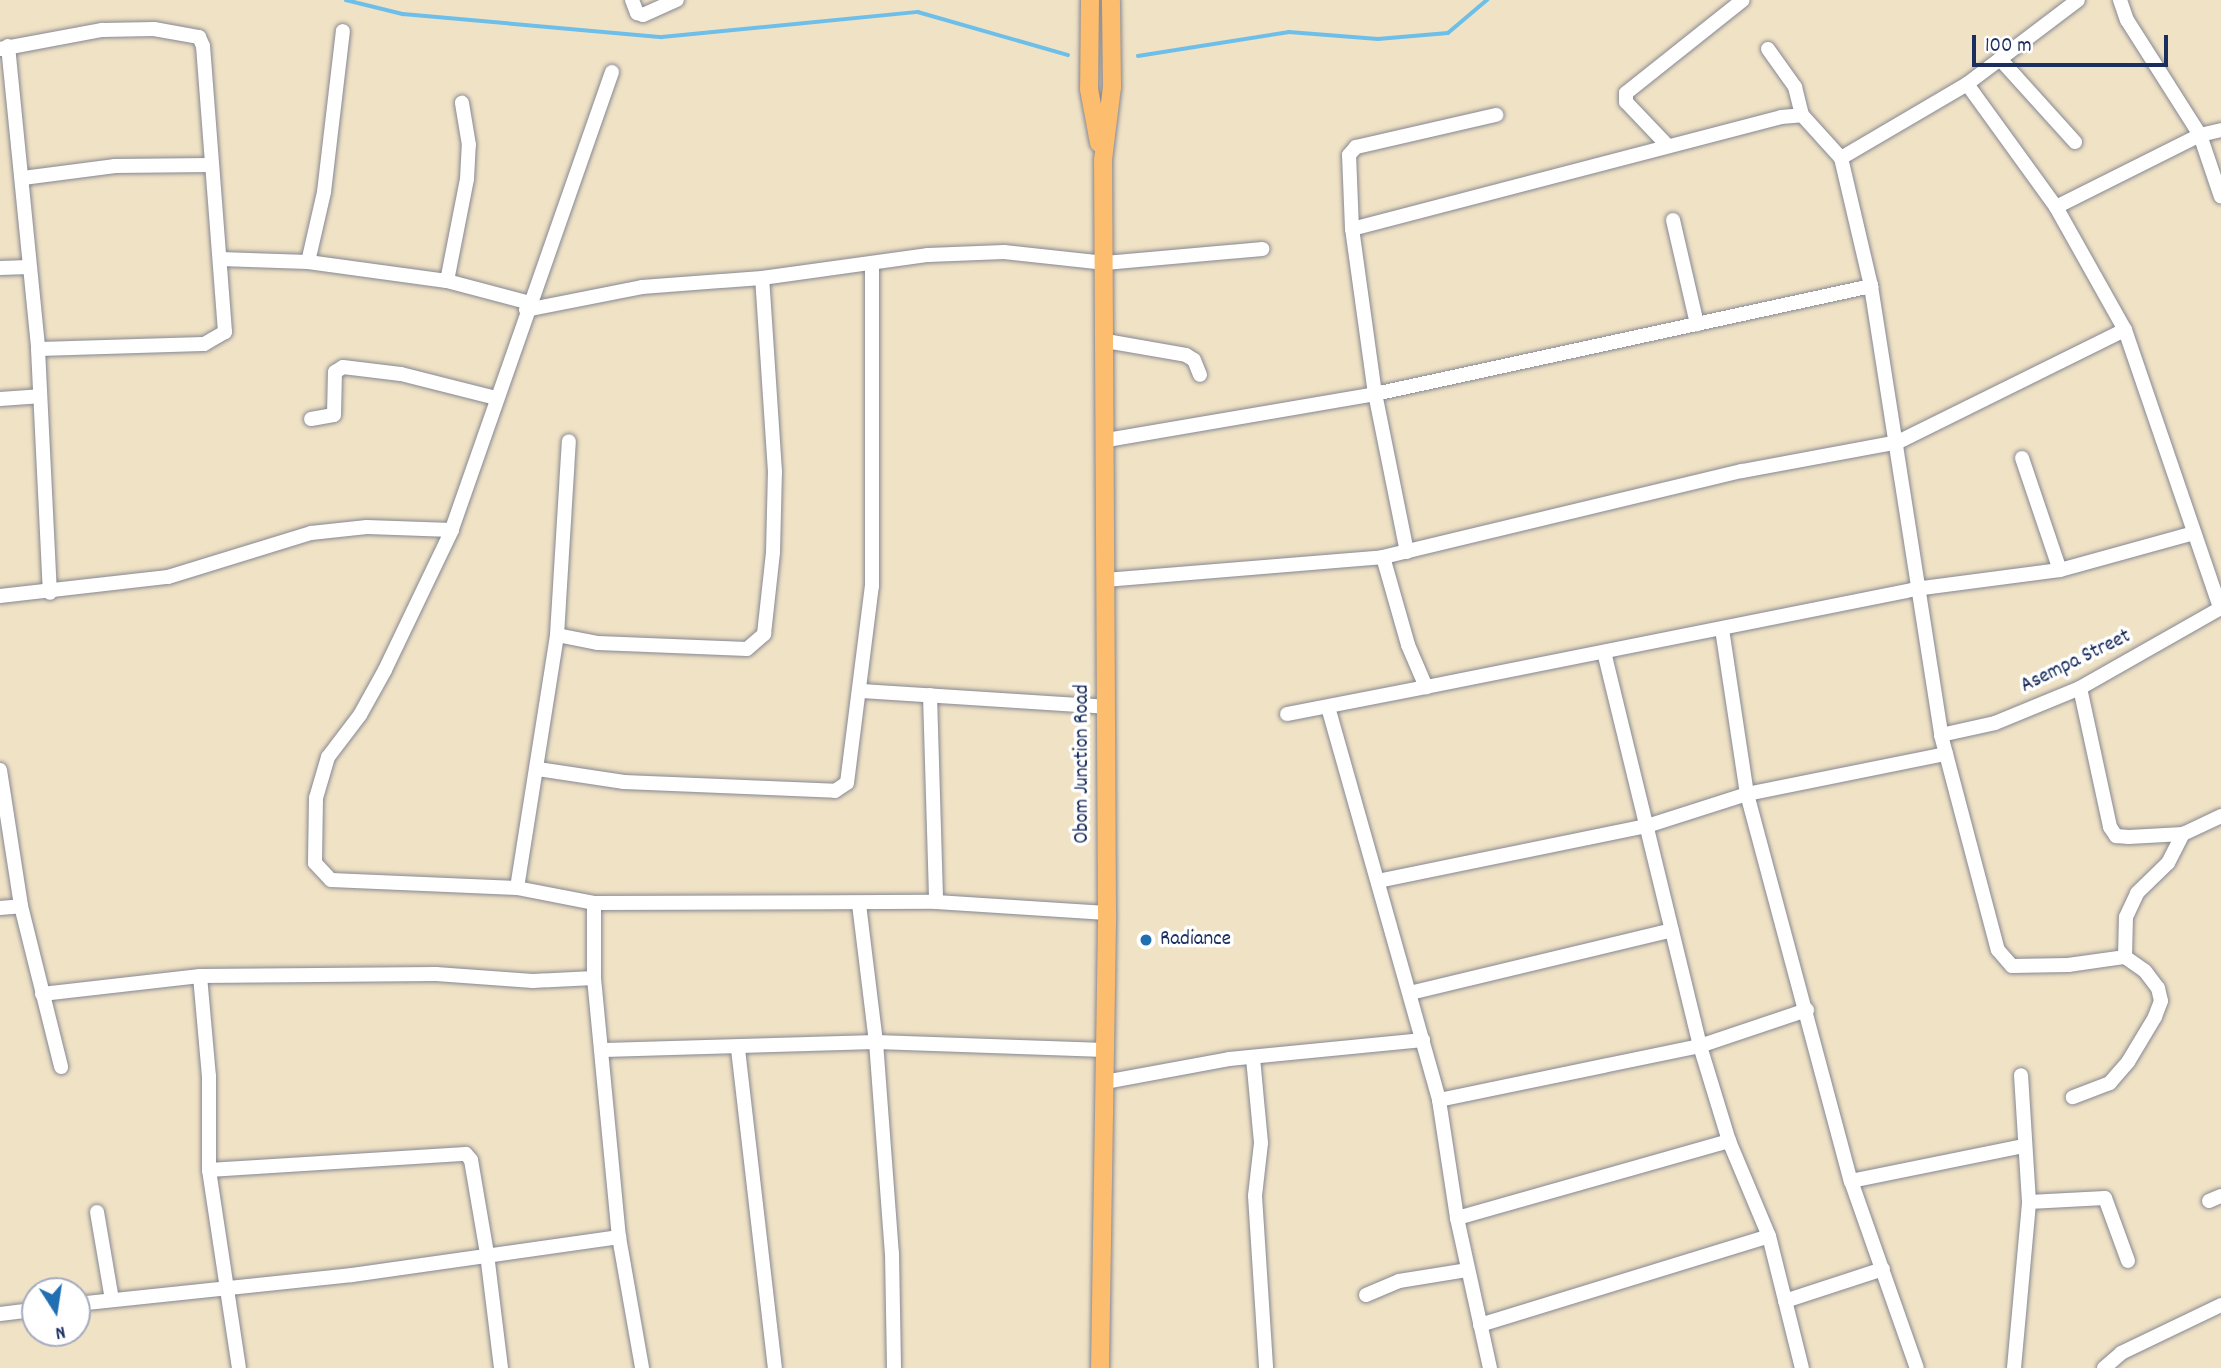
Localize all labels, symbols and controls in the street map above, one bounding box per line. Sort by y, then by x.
scale bar [1976,21,2172,65]
text: 100 m [1985,32,2032,62]
street label: Asempa Street [2017,625,2135,699]
street label: Obom Junction Road [1070,684,1096,844]
place label: Radiance [1160,927,1231,953]
marker: Radiance [1138,932,1154,948]
north arrow [21,1277,91,1347]
text: N [53,1317,67,1345]

